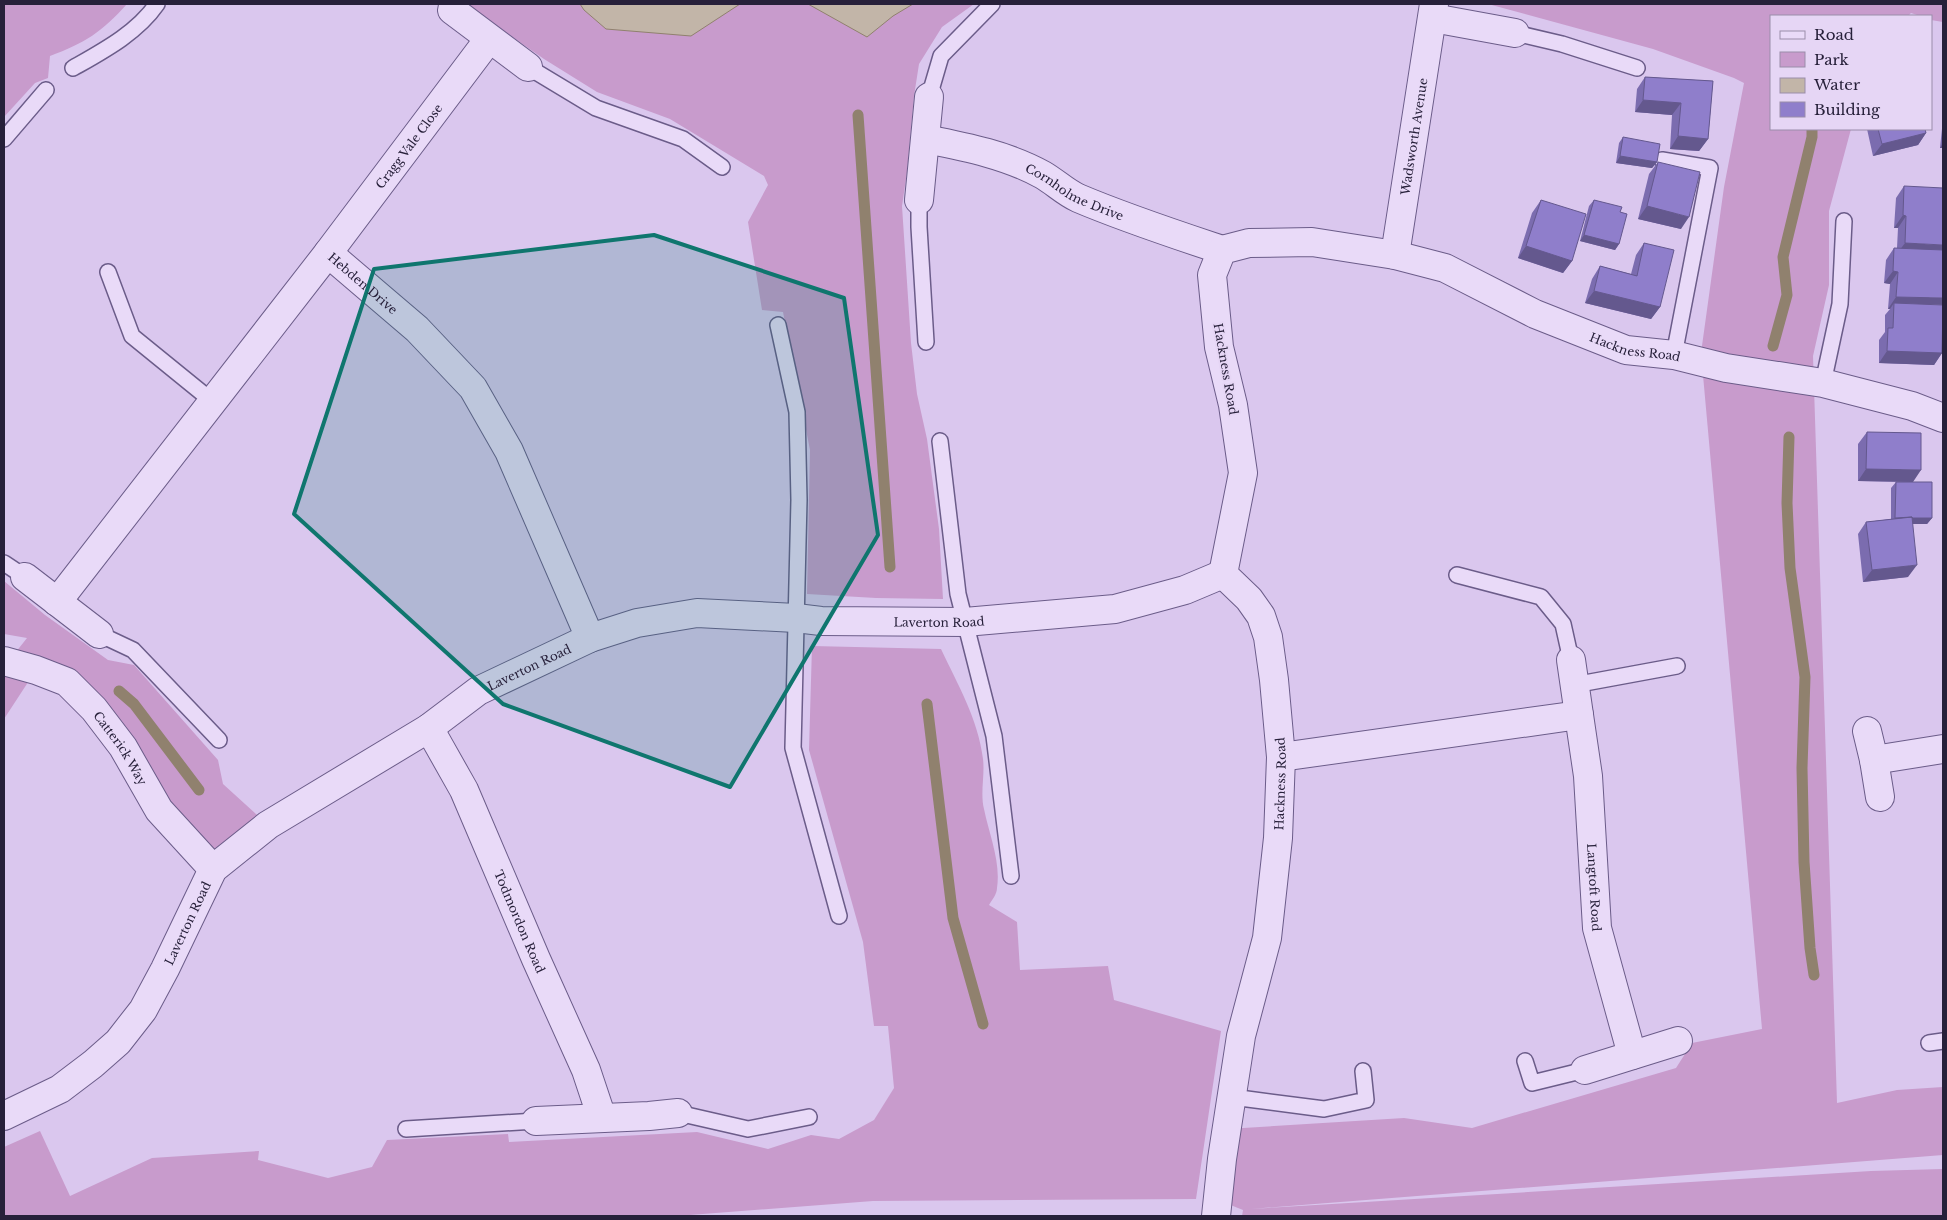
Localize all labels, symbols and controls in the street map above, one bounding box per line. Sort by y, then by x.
legend [1770,15,1932,130]
text: Road [1814,25,1854,44]
text: Park [1814,50,1850,69]
text: Water [1813,75,1861,94]
street label: Wadsworth Avenue [1397,77,1430,197]
text: Building [1814,100,1881,119]
street label: Cragg Vale Close [372,101,445,191]
street label: Cornholme Drive [1023,160,1126,223]
street label: Hebden Drive [325,249,401,317]
street label: Hackness Road [1211,322,1241,416]
street label: Hackness Road [1588,329,1682,364]
street label: Laverton Road [893,613,985,630]
street label: Laverton Road [485,641,573,693]
street label: Catterick Way [91,708,151,788]
street label: Hackness Road [1271,737,1289,831]
street label: Langtoft Road [1584,843,1605,932]
street label: Todmordon Road [491,868,549,975]
street label: Laverton Road [161,879,214,967]

